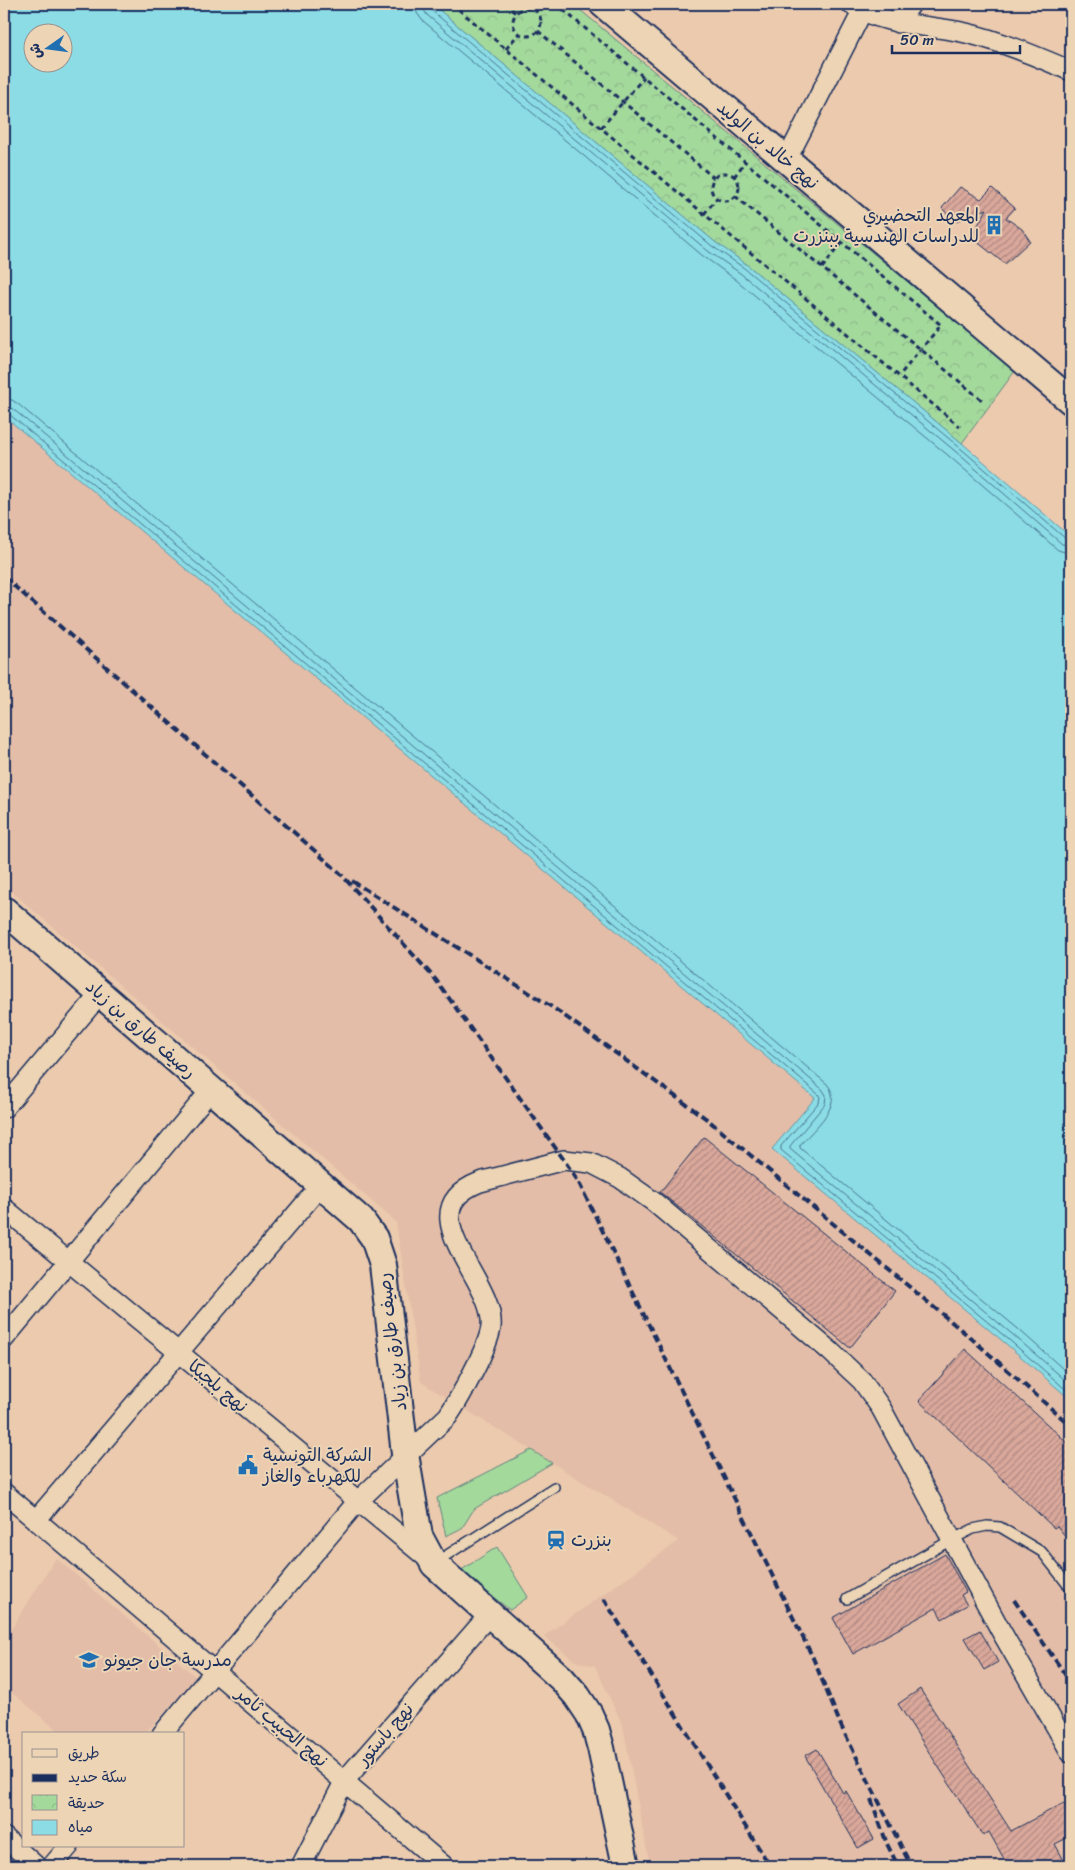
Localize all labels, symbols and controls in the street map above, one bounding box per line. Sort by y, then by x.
north arrow [22,22,72,72]
scale bar [892,22,1020,54]
text: 50 m [900,27,935,53]
text: ش [22,41,50,62]
street label: نهج خالد بن الوليد [709,92,827,198]
place label: المعهد التحضيري للدراسات الهندسية ببنزرت [793,199,979,252]
building icon: المعهد التحضيري للدراسات الهندسية ببنزرت [983,214,1005,236]
street label: رصيف طارق بن زياد [78,971,204,1087]
street label: رصيف طارق بن زياد [368,1271,416,1413]
street label: نهج بلجيكا [180,1351,256,1421]
place label: الشركة التونسية للكهرباء والغاز [261,1439,372,1492]
public building icon: الشركة التونسية للكهرباء والغاز [237,1454,259,1476]
place label: بنزرت [571,1524,612,1556]
station icon: بنزرت [545,1529,567,1551]
place label: مدرسة جان جيونو [103,1644,232,1676]
school or university icon: مدرسة جان جيونو [78,1649,100,1671]
street label: نهج الحبيب ثامر [227,1677,336,1776]
street label: نهج باستور [347,1695,422,1775]
legend [22,1732,185,1848]
text: طريق [68,1740,100,1766]
text: سكة حديد [68,1764,127,1790]
text: حديقة [68,1790,105,1816]
text: مياه [68,1814,93,1840]

